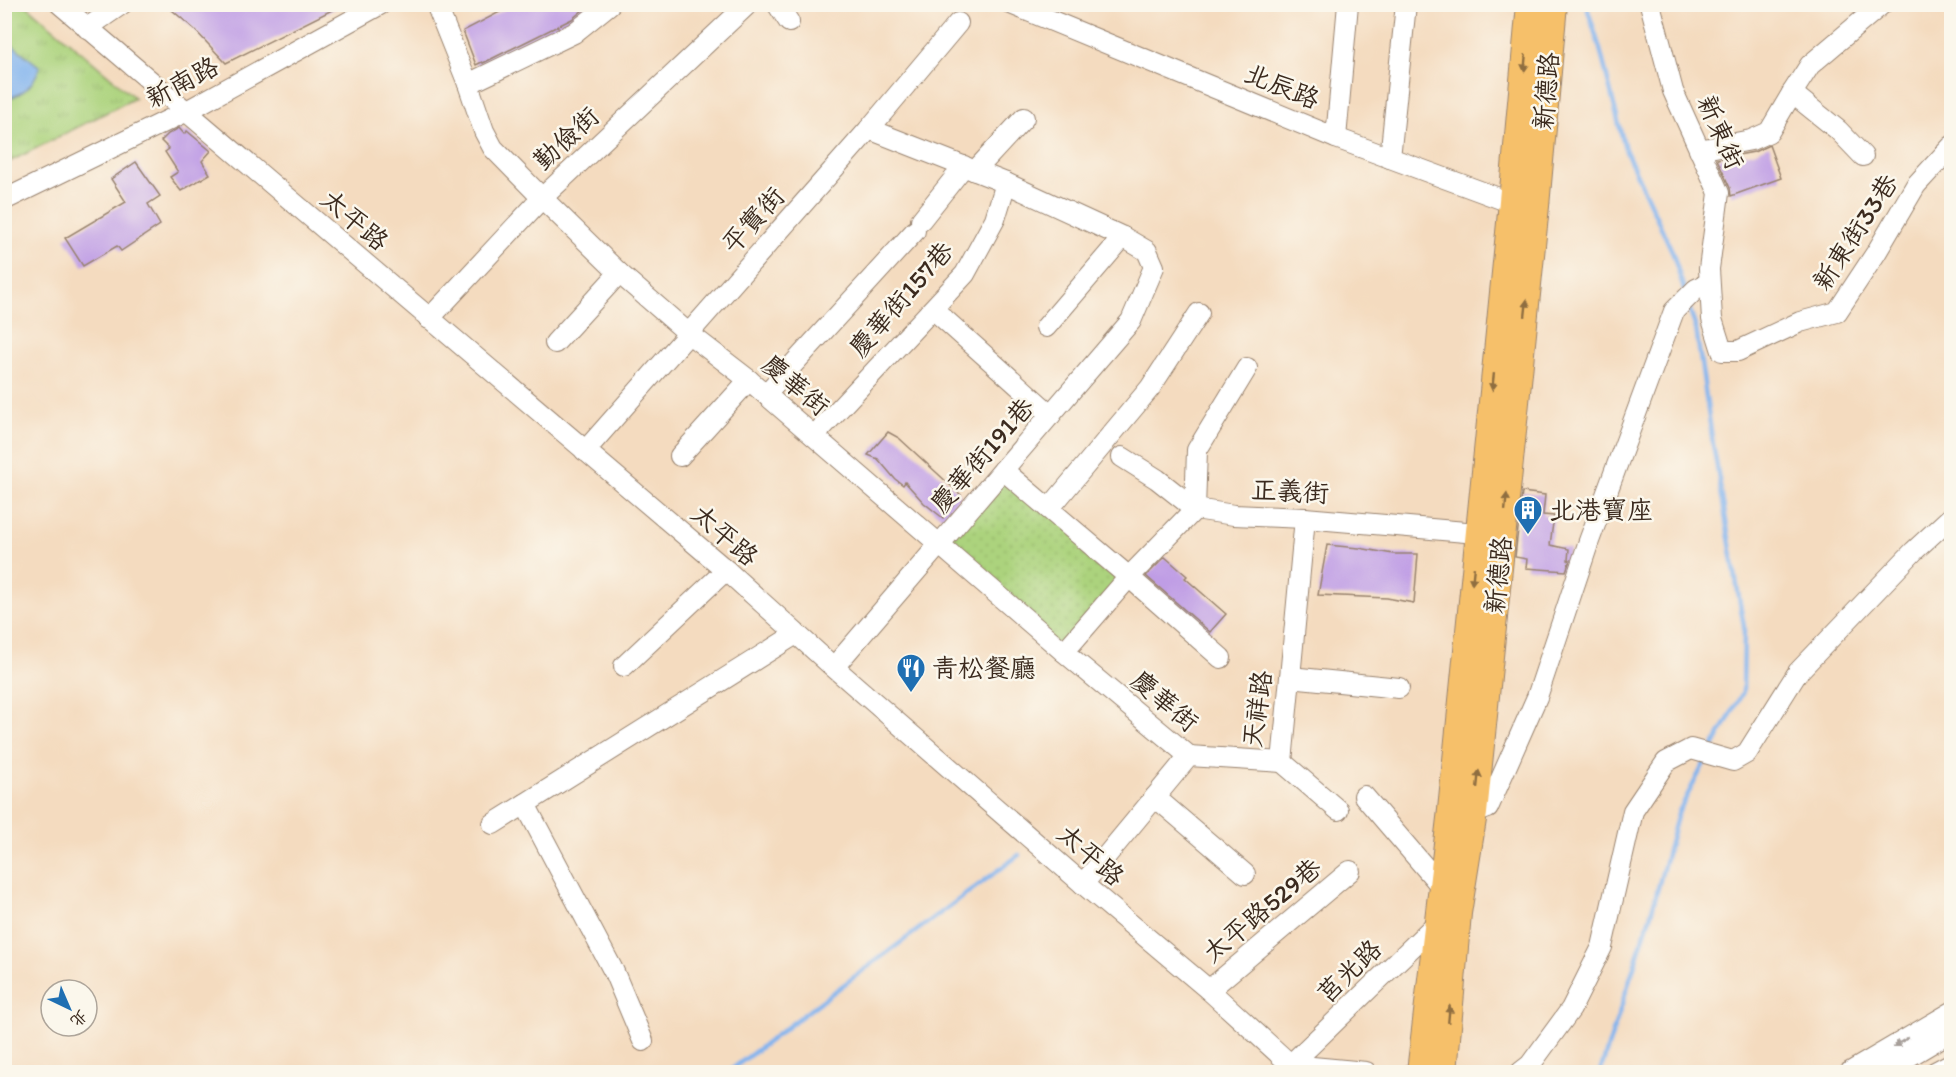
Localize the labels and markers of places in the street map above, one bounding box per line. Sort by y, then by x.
building icon: 北港寶座 [1512,494,1544,536]
place label: 北港寶座 [1549,494,1653,526]
restaurant icon: 青松餐廳 [895,652,927,694]
place label: 青松餐廳 [932,652,1036,684]

